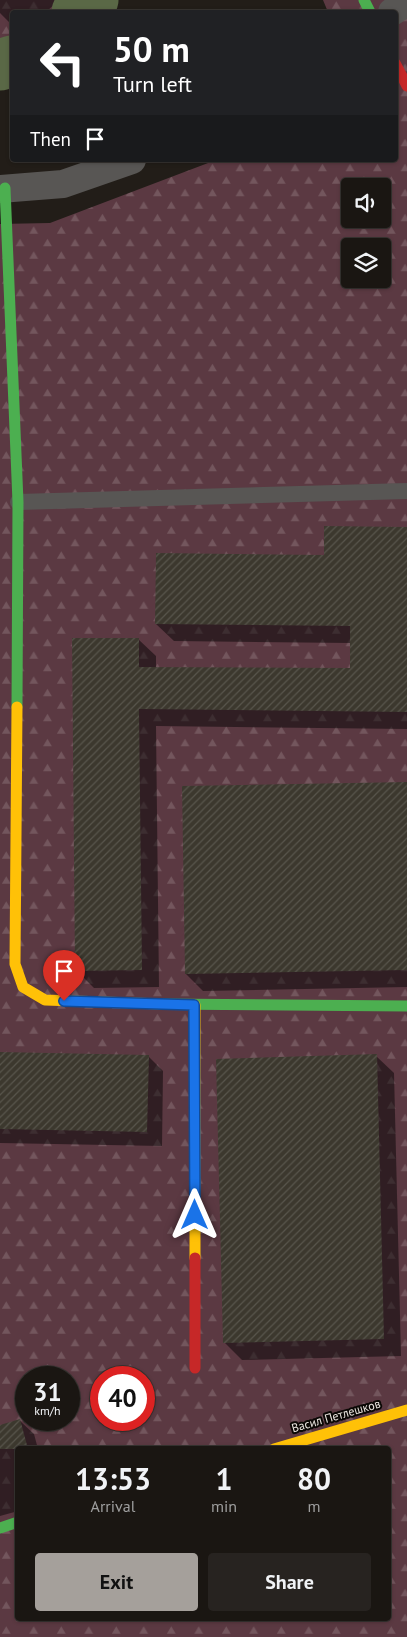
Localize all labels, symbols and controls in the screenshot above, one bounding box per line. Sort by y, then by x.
text: 50 m [113,26,190,72]
icon: left [30,30,95,95]
text: Turn left [113,70,192,98]
icon: arrive [81,125,109,153]
text: Then [30,127,71,151]
map controls [341,178,391,288]
button: sound [341,178,391,228]
button: layers [341,238,391,288]
pin [43,950,85,1001]
icon: arrive [50,957,78,985]
position arrow [168,1188,220,1240]
speed limit sign: 40 [90,1366,155,1431]
text: 31 [33,1376,62,1408]
street label: Васил Петлешков [290,1396,382,1435]
text: km/h [34,1403,61,1418]
text: 13:53 [75,1459,151,1498]
text: 1 [216,1459,233,1498]
text: 80 [297,1459,331,1498]
text: Arrival [91,1496,135,1516]
text: min [211,1496,237,1516]
text: m [308,1496,321,1516]
button: Exit [35,1553,198,1611]
button: Share [208,1553,371,1611]

